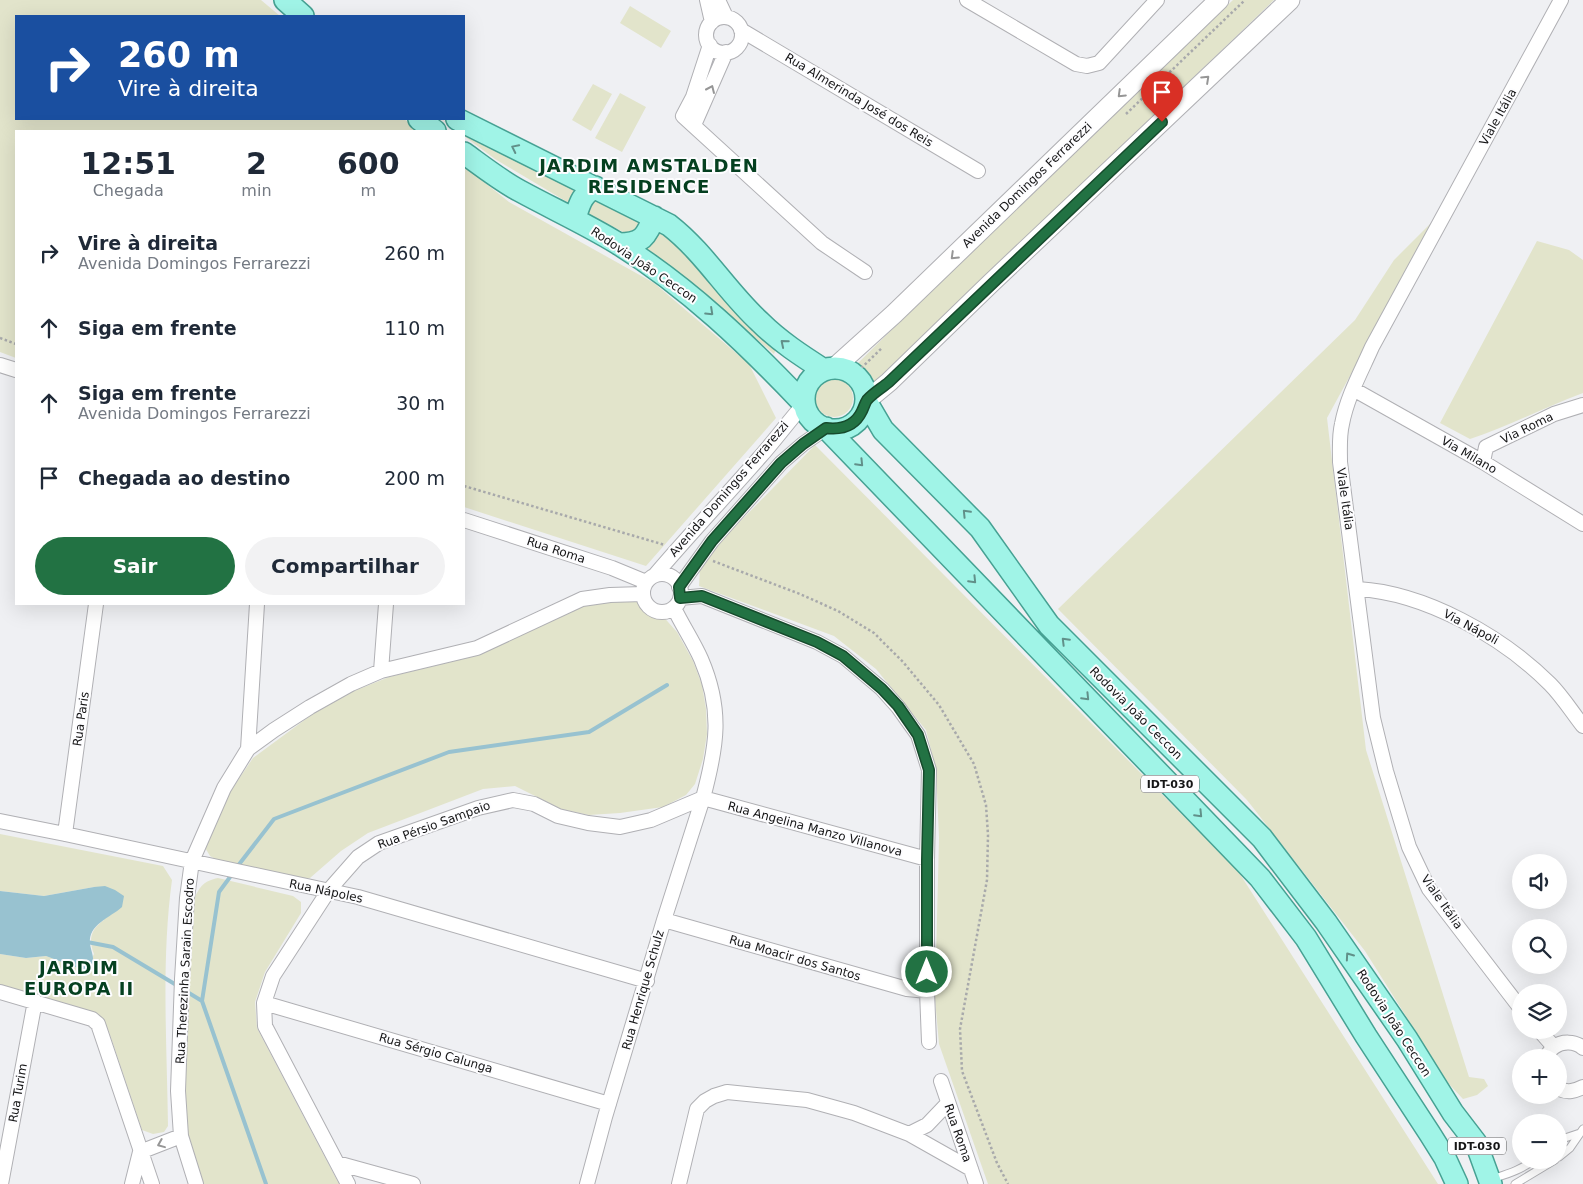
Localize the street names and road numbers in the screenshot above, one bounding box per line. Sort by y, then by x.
street label: Rua Almerinda José dos Reis [783,50,935,150]
street label: Viale Itália [1477,86,1519,148]
street label: Avenida Domingos Ferrarezzi [959,119,1095,251]
street label: Rodovia João Ceccon [588,224,700,306]
street label: Via Roma [1498,409,1556,447]
street label: Avenida Domingos Ferrarezzi [666,419,792,559]
street label: Via Milano [1439,433,1499,477]
street label: Viale Itália [1334,467,1356,531]
street label: Rua Roma [525,534,587,566]
street label: Via Nápoli [1441,607,1501,647]
street label: Rodovia João Ceccon [1087,664,1185,762]
street label: Rua Paris [70,691,92,747]
road number: IDT-030 [1141,776,1199,792]
street label: Rua Pérsio Sampaio [376,798,492,852]
street label: Rua Angelina Manzo Villanova [726,799,904,859]
street label: Viale Itália [1418,872,1466,932]
street label: Rua Nápoles [288,876,364,906]
street label: Rua Therezinha Sarain Escodro [173,878,197,1064]
street label: Rua Henrique Schulz [619,928,667,1052]
street label: Rua Moacir dos Santos [728,932,862,984]
street label: Rodovia João Ceccon [1354,967,1434,1079]
street label: Rua Sérgio Calunga [378,1030,494,1076]
street label: Rua Turim [6,1062,30,1124]
street label: Rua Roma [941,1102,975,1164]
road number: IDT-030 [1448,1138,1506,1154]

